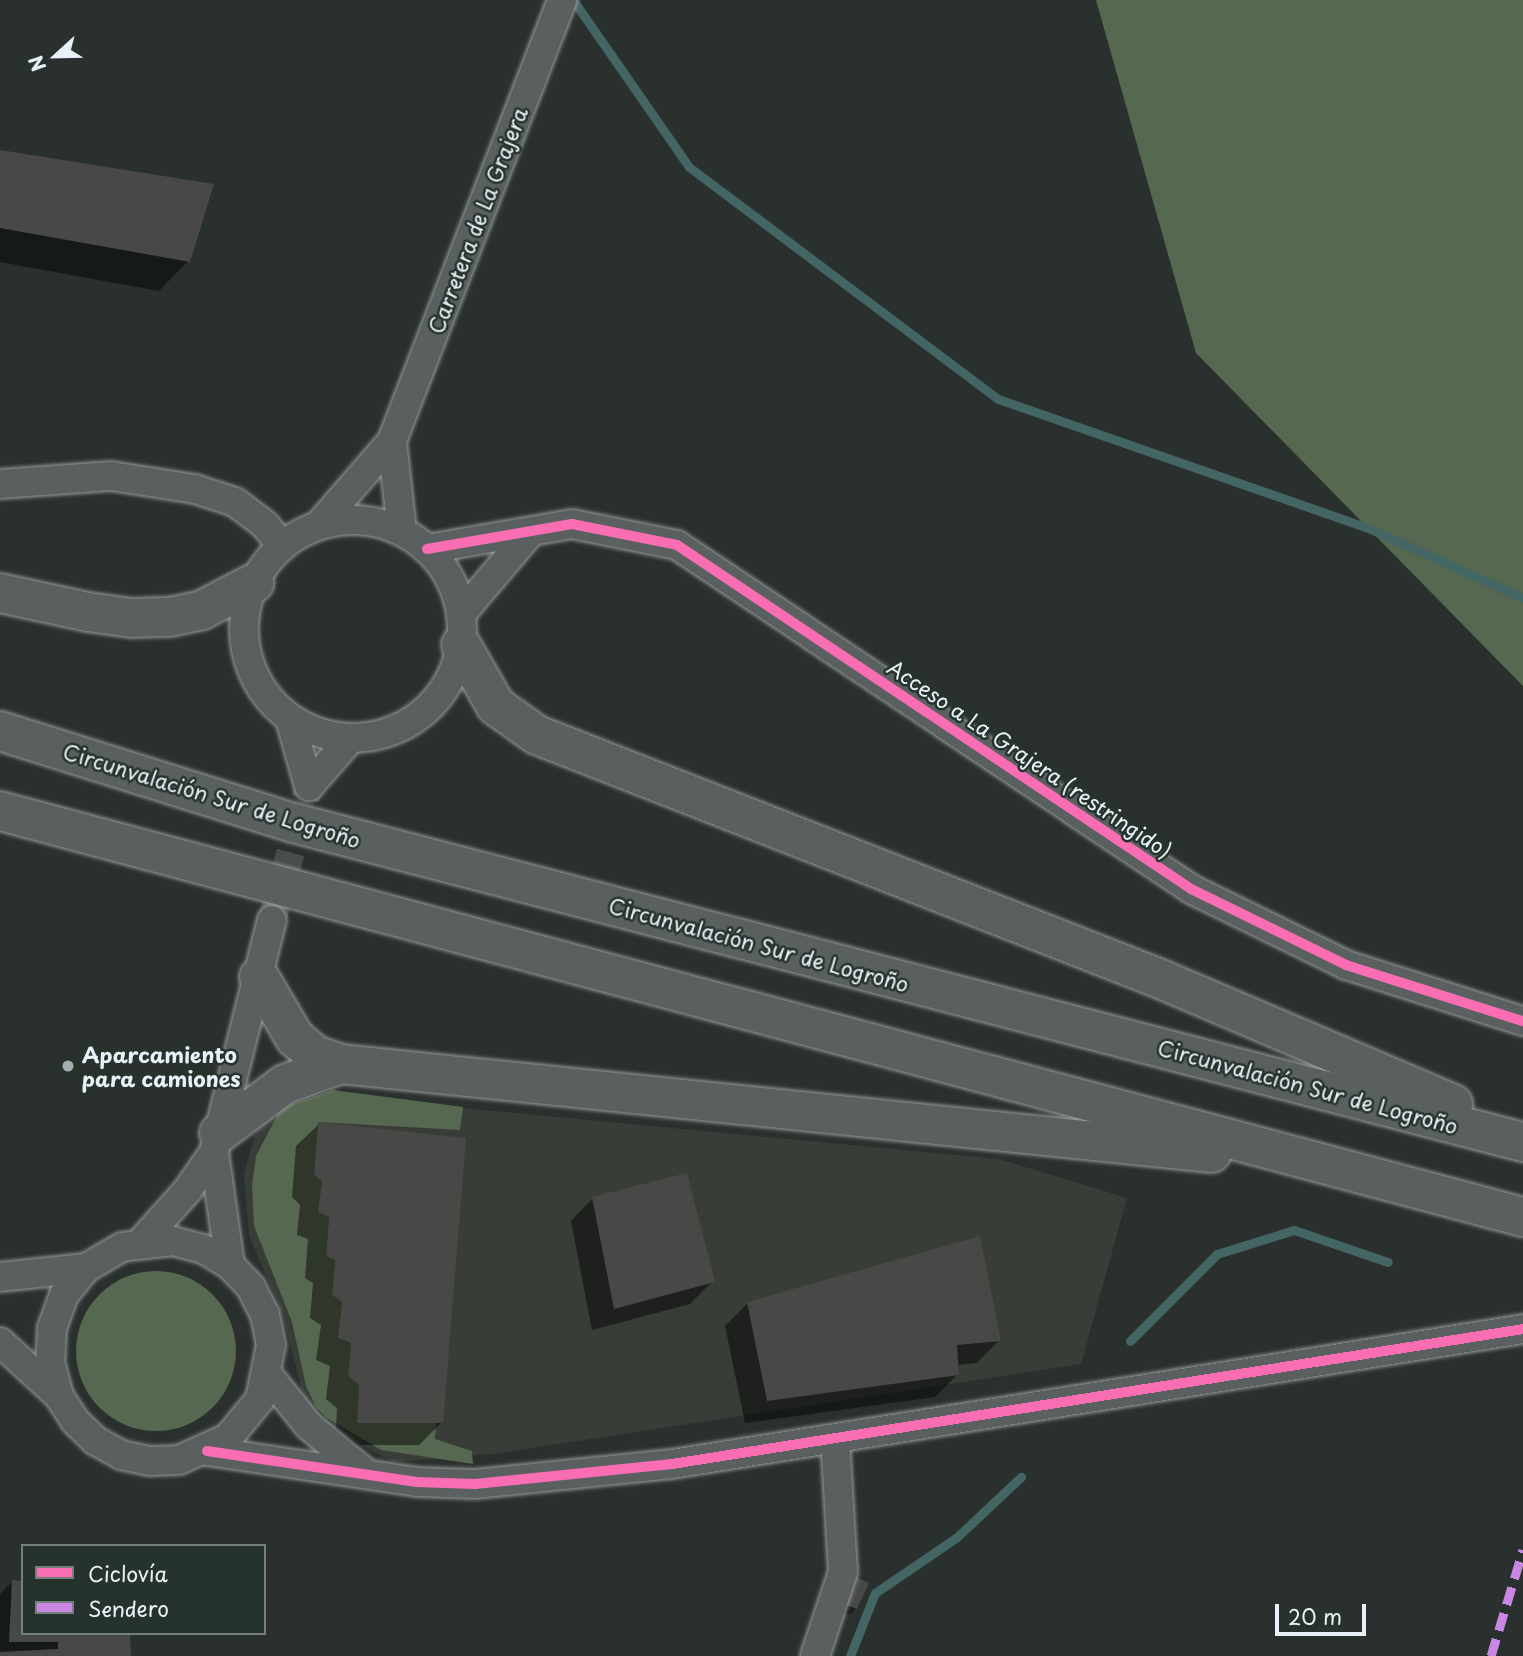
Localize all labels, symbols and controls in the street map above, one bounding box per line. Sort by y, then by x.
north arrow [21,21,91,91]
text: N [21,52,52,76]
street label: Carretera de La Grajera [421,101,533,339]
street label: Acceso a La Grajera (restringido) [883,653,1177,863]
street label: Circunvalación Sur de Logroño [61,738,363,852]
street label: Circunvalación Sur de Logroño [607,892,911,996]
street label: Circunvalación Sur de Logroño [1156,1034,1460,1138]
place label: Aparcamiento para camiones [82,1041,239,1091]
marker: Aparcamiento para camiones [60,1058,76,1074]
legend [21,1544,266,1635]
text: Ciclovía [88,1557,168,1589]
scale bar [1278,1590,1369,1634]
text: Sendero [88,1592,169,1624]
text: 20 m [1288,1600,1342,1632]

